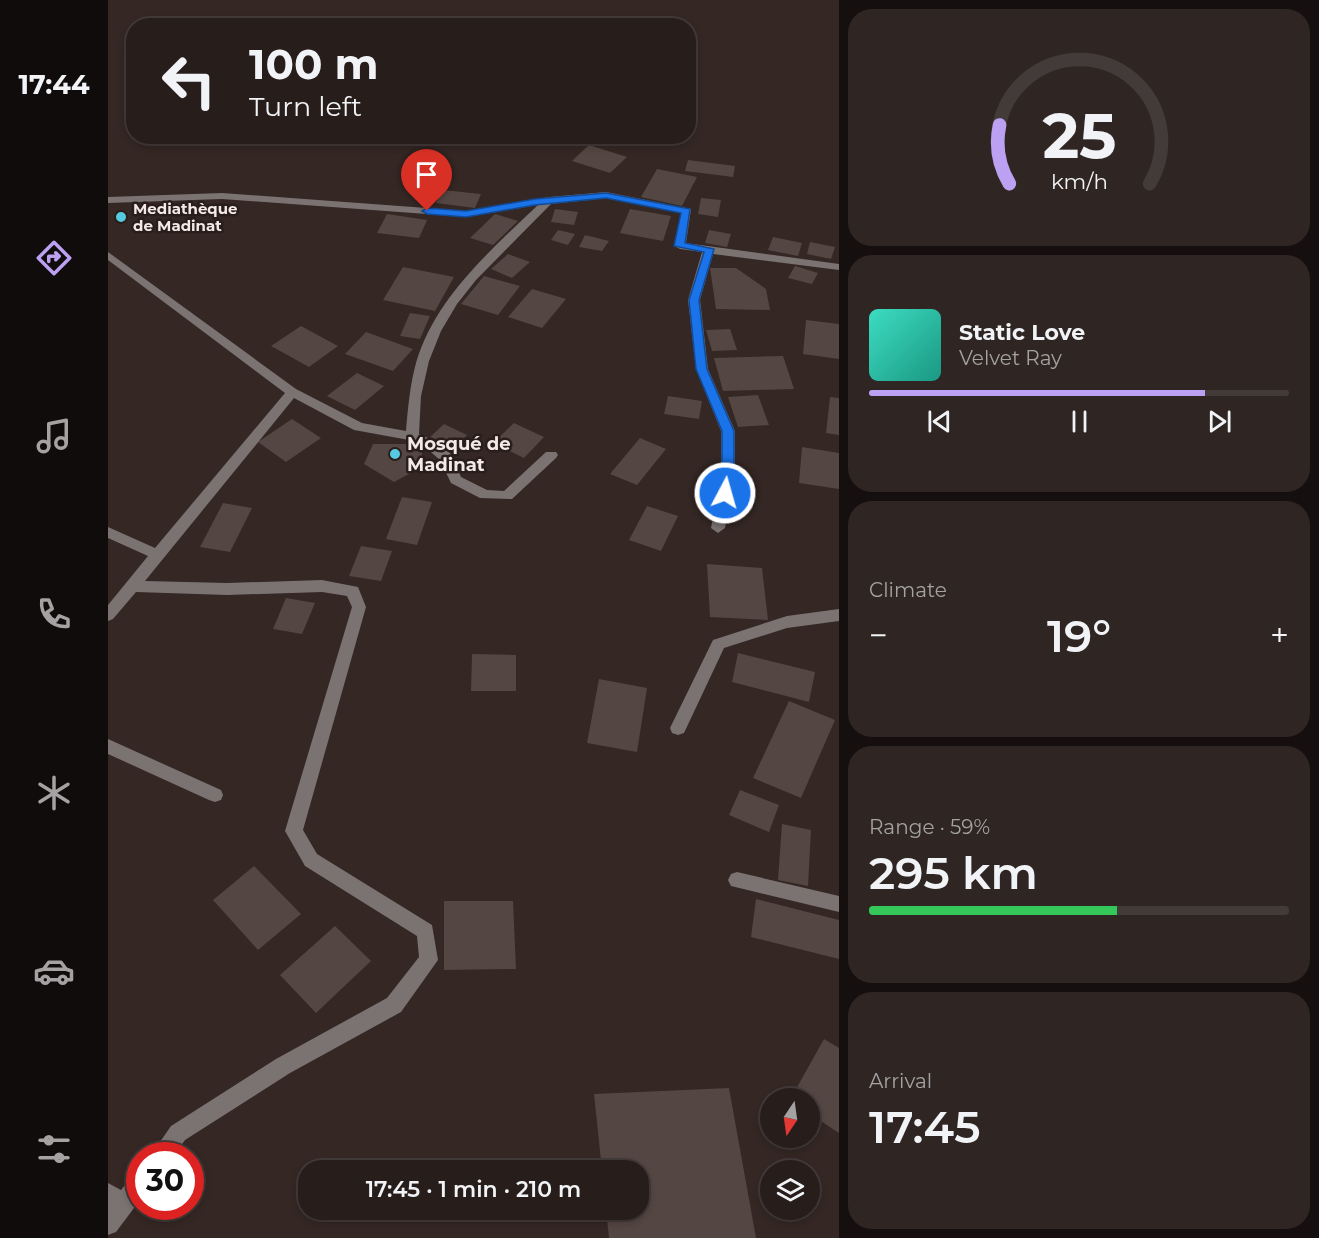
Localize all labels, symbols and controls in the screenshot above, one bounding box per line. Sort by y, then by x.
text: 100 m [249,38,378,90]
icon: left [150,42,228,120]
text: 17:44 [18,68,90,101]
text: Turn left [249,90,362,123]
text: 25 [1042,99,1116,175]
pin [401,149,452,211]
icon: arrive [410,158,443,191]
text: km/h [1050,169,1108,195]
place label: Mediathèque de Madinat [133,199,237,235]
marker: Mediathèque de Madinat [114,210,128,224]
icon: directions [33,237,75,279]
text: Static Love [959,319,1085,346]
text: Velvet Ray [959,346,1062,370]
icon: previous [923,405,956,438]
icon: pause [1063,405,1096,438]
icon: next [1203,405,1236,438]
icon: music [33,415,75,457]
place label: Mosqué de Madinat [407,433,511,476]
marker: Mosqué de Madinat [388,447,402,461]
position arrow [693,461,757,525]
text: Climate [869,578,947,602]
icon: phone [33,593,75,635]
text: 19° [1047,608,1111,663]
text: − [869,615,888,655]
text: + [1270,615,1289,655]
icon: climate [33,772,75,814]
text: Range · 59% [869,815,990,839]
text: 295 km [869,845,1038,900]
icon: car [33,950,75,992]
text: Arrival [869,1069,932,1093]
north arrow [760,1088,820,1148]
map controls [760,1088,820,1220]
text: 17:45 [869,1099,980,1154]
icon: filters [33,1128,75,1170]
speed limit sign: 30 [126,1142,204,1220]
button: layers [760,1160,820,1220]
text: 17:45 · 1 min · 210 m [366,1176,581,1203]

